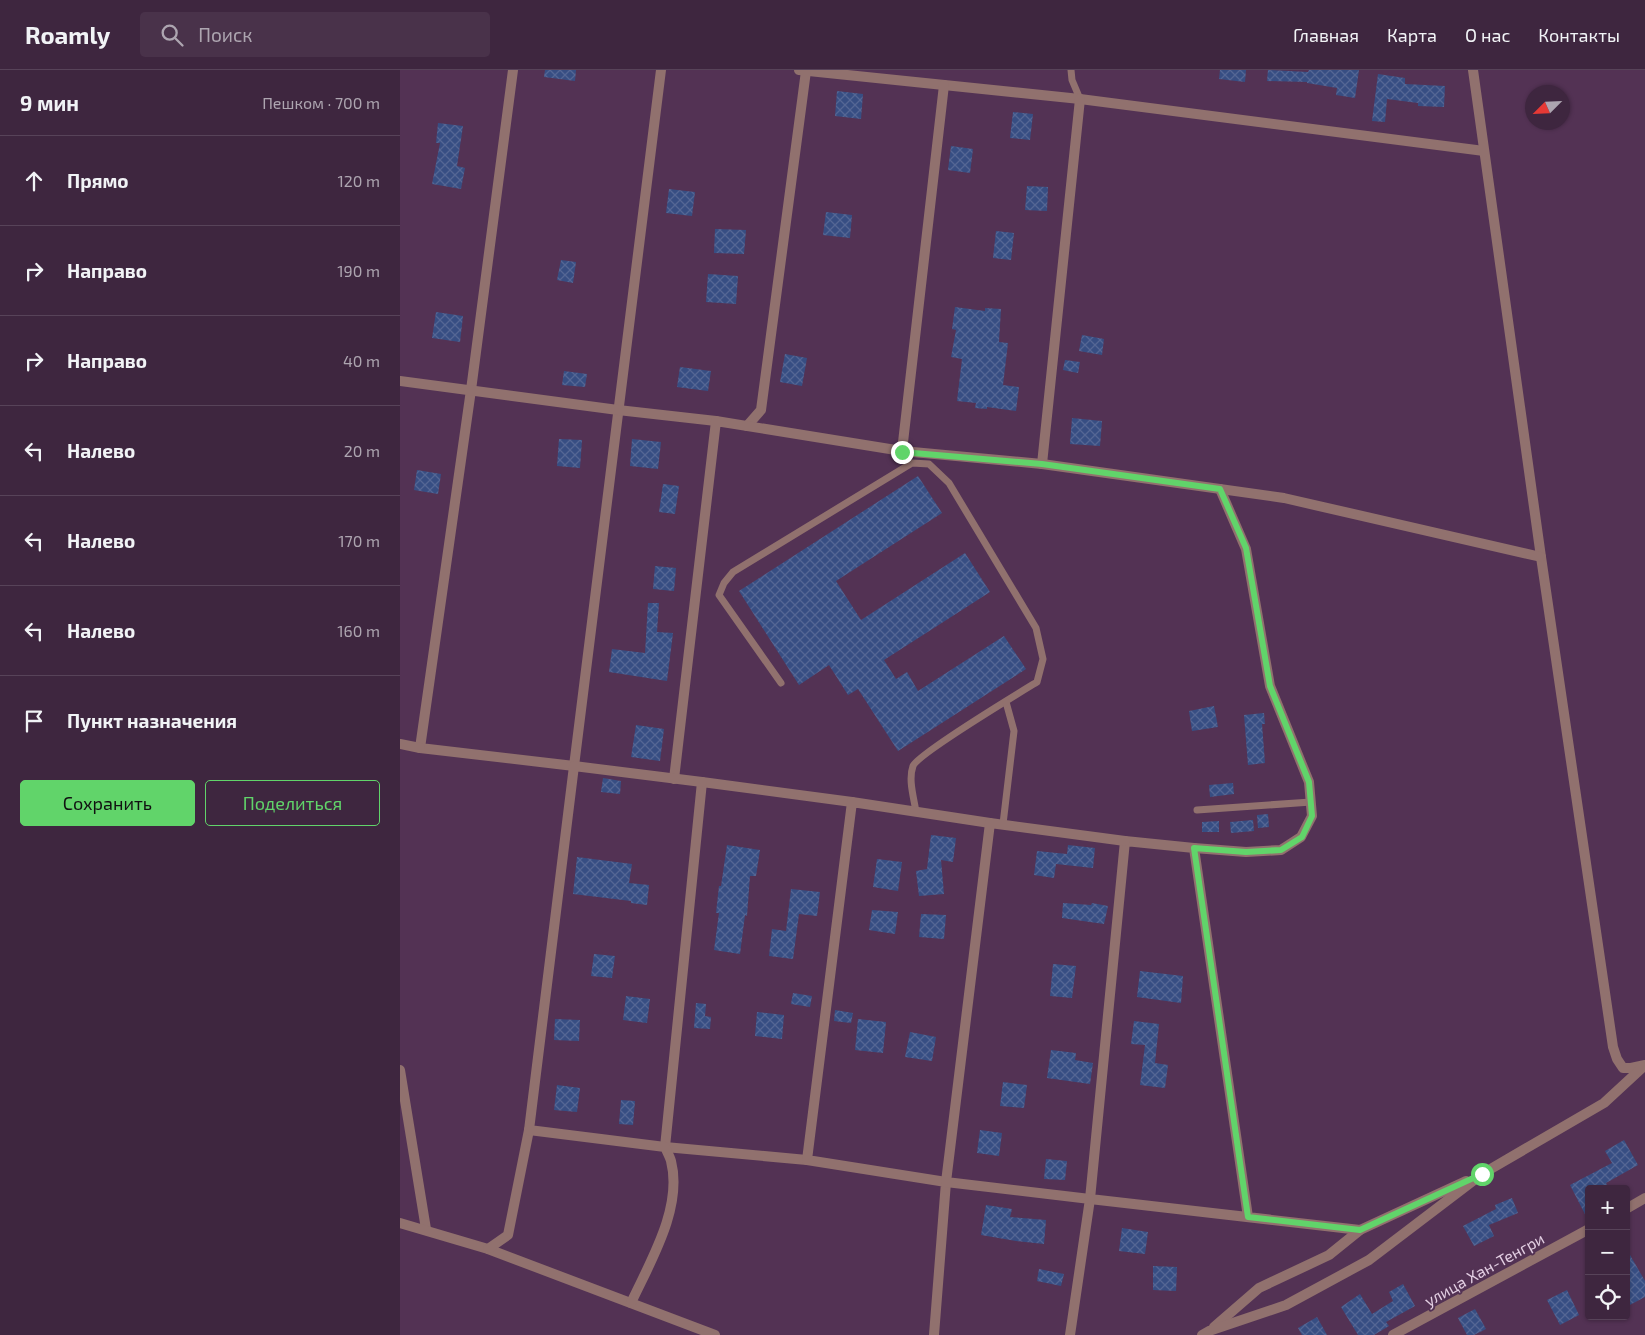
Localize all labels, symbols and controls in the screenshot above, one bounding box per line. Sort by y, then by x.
search box [140,12,490,57]
text: Roamly [25,20,110,49]
icon: search [158,21,186,49]
text: Поиск [198,23,253,46]
text: Главная [1293,24,1359,46]
text: Карта [1387,24,1437,46]
text: О нас [1465,24,1510,46]
text: Контакты [1538,24,1620,46]
north arrow [1525,85,1570,130]
text: 9 мин [20,90,79,115]
text: Пешком · 700 m [262,93,380,112]
icon: ahead [20,167,48,195]
text: Прямо [67,169,129,192]
text: 120 m [337,171,380,190]
icon: right [20,257,48,285]
text: Направо [67,259,147,282]
text: 190 m [337,261,380,280]
icon: right [20,347,48,375]
text: Направо [67,349,147,372]
text: 40 m [343,351,380,370]
icon: left [20,437,48,465]
text: Налево [67,439,135,462]
text: 20 m [344,441,380,460]
route end [891,441,914,464]
icon: left [20,527,48,555]
text: Налево [67,529,135,552]
text: 170 m [338,531,380,550]
icon: left [20,617,48,645]
text: Налево [67,619,135,642]
text: 160 m [337,621,380,640]
icon: arrive [20,707,48,735]
text: Пункт назначения [67,709,237,732]
button: Сохранить [20,780,195,826]
button: Поделиться [205,780,380,826]
route start [1471,1163,1494,1186]
map controls [1585,1185,1630,1320]
button: + [1585,1185,1630,1230]
street label: улица Хан-Тенгри [1421,1228,1548,1311]
button: − [1585,1230,1630,1275]
button: locate [1585,1275,1630,1320]

